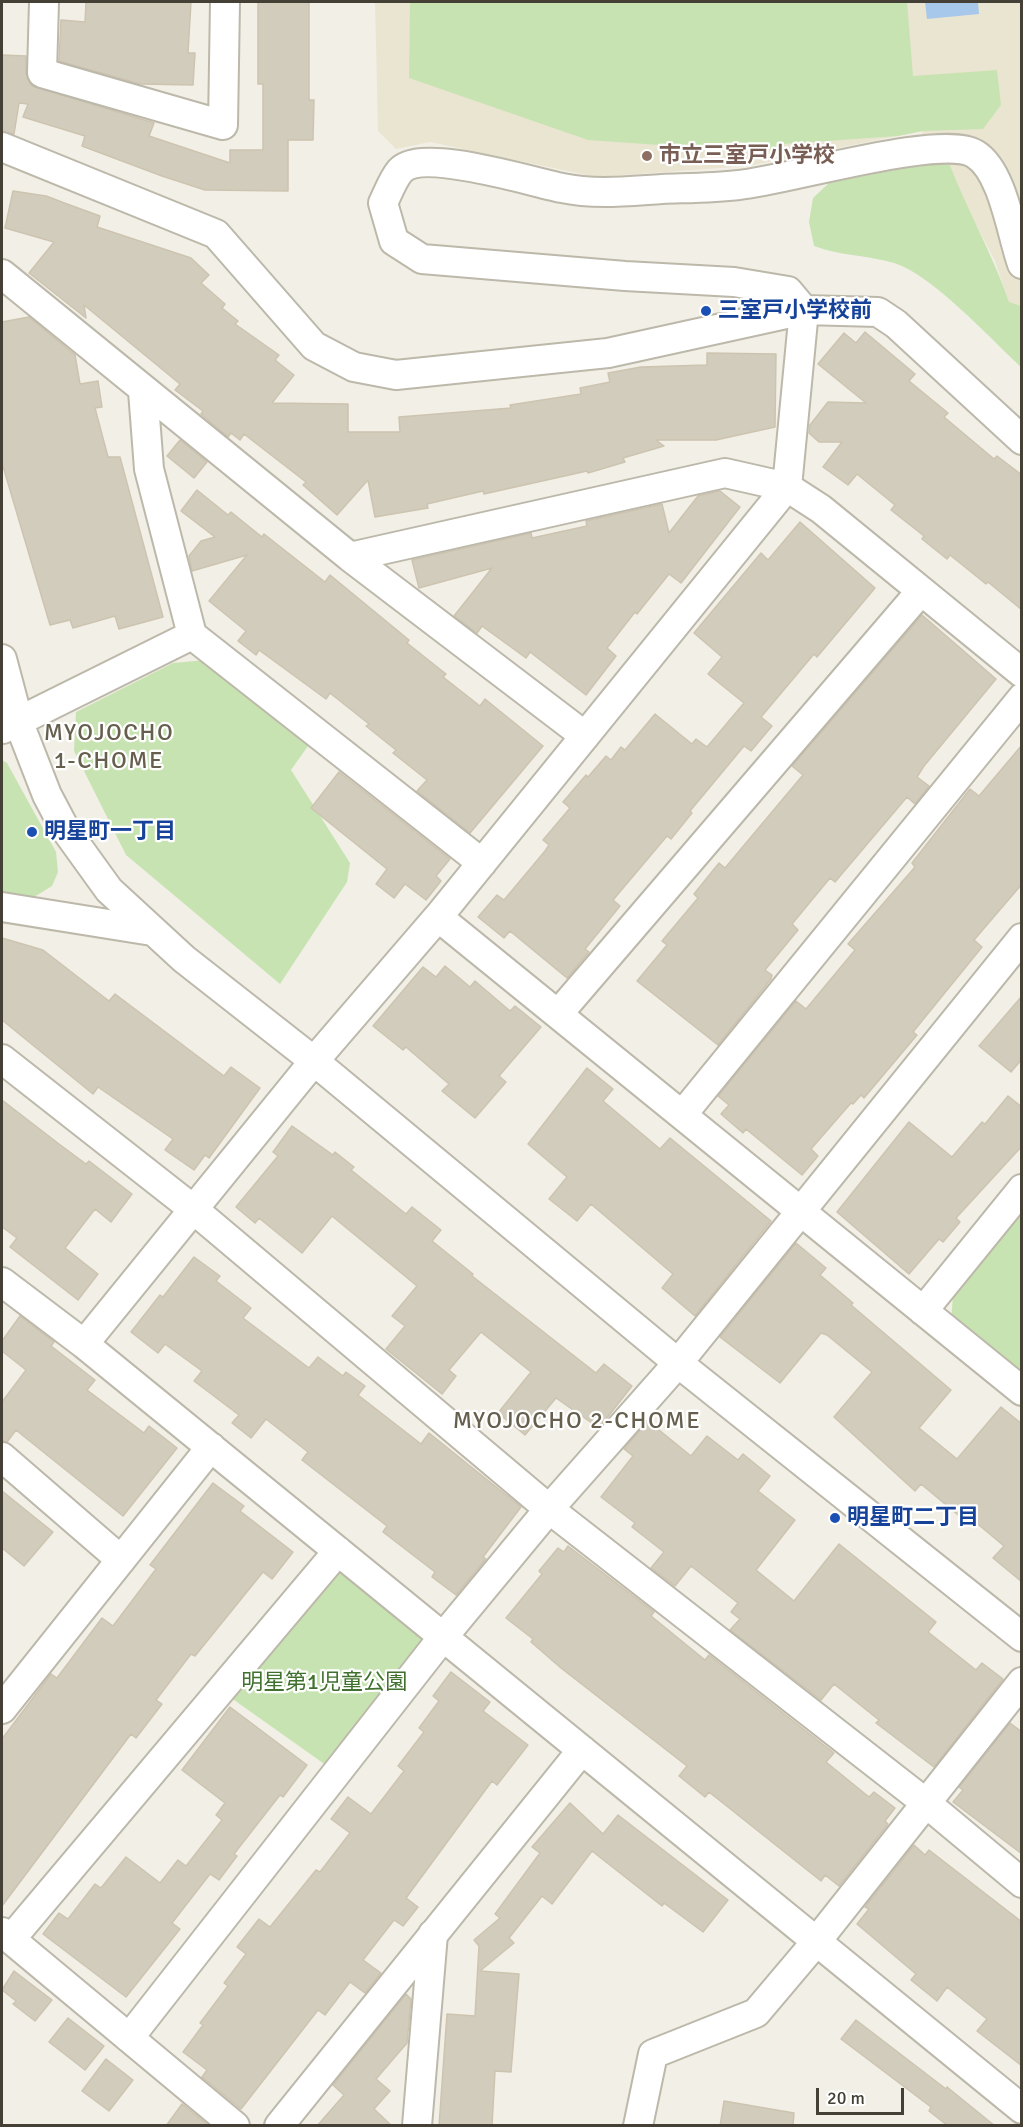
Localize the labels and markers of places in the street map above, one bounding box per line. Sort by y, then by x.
place label: 市立三室戸小学校 [659,143,835,169]
marker: 市立三室戸小学校 [640,149,654,163]
place label: 三室戸小学校前 [718,298,872,324]
marker: 三室戸小学校前 [699,304,713,318]
place label: 明星町一丁目 [44,819,176,845]
marker: 明星町一丁目 [25,825,39,839]
place label: 明星町二丁目 [847,1505,979,1531]
marker: 明星町二丁目 [828,1511,842,1525]

